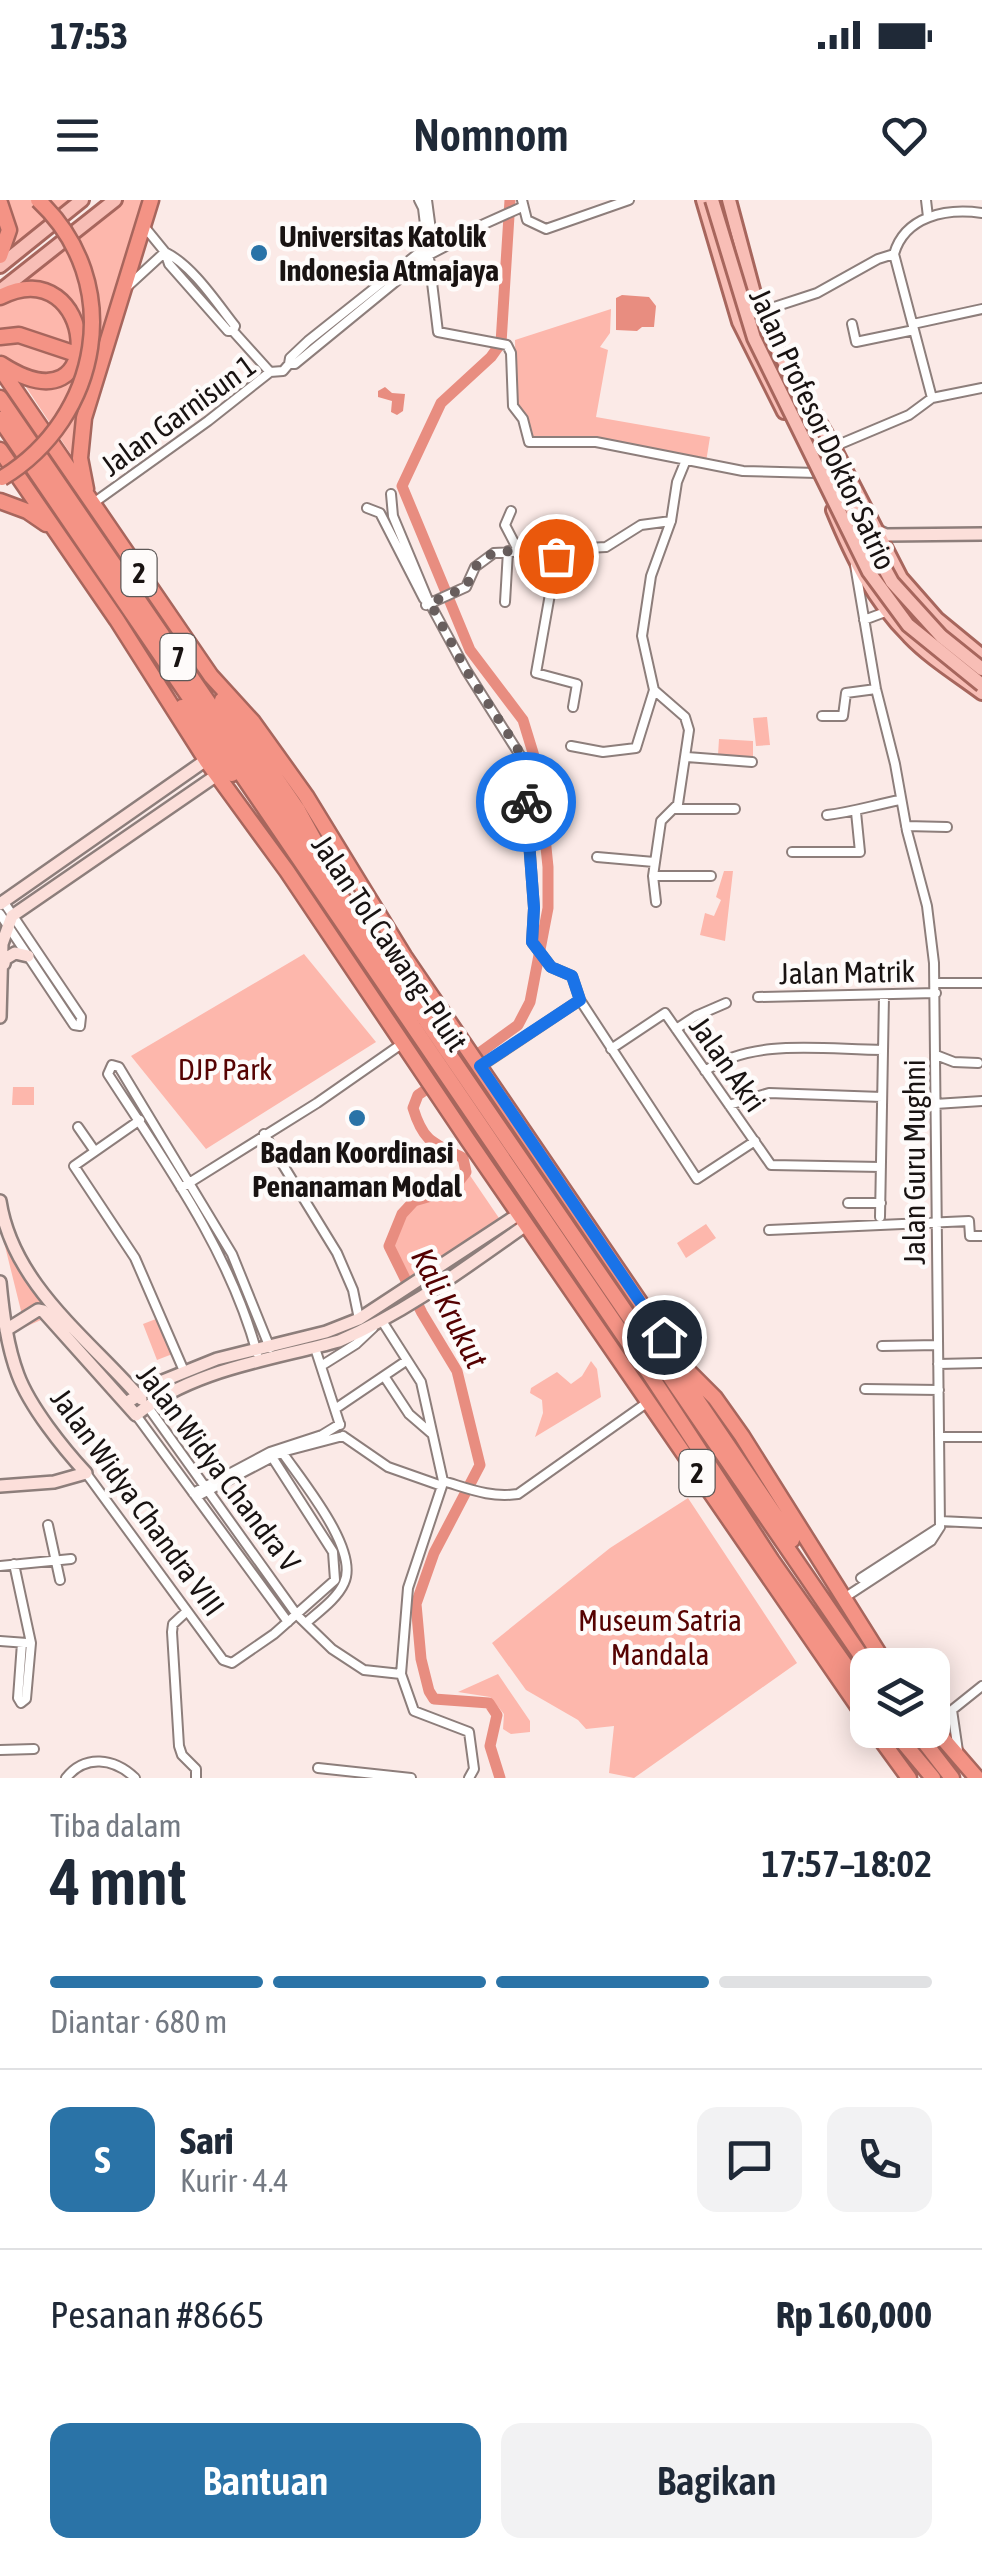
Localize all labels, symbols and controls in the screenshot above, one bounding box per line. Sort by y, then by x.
text: 17:53 [50,14,128,57]
icon: menu [50,108,105,163]
icon: heart [877,108,932,163]
text: Nomnom [413,109,569,161]
place label: Universitas Katolik Indonesia Atmajaya [279,219,499,287]
marker: Universitas Katolik Indonesia Atmajaya [248,242,270,264]
street label: Jalan Profesor Doktor Satrio [743,283,903,575]
street label: Jalan Garnisun 1 [94,348,262,482]
pin [514,514,599,599]
icon: bag [529,529,584,584]
road number: 2 [122,550,156,596]
road number: 7 [160,634,196,680]
courier [476,752,576,852]
icon: bike [499,775,554,830]
street label: Jalan Tol Cawang–Pluit [305,829,475,1057]
street label: Jalan Matrik [779,954,915,990]
street label: Jalan Akri [683,1010,773,1118]
park label: DJP Park [178,1052,272,1086]
street label: Jalan Guru Mughni [897,1059,931,1265]
marker: Badan Koordinasi Penanaman Modal [346,1107,368,1129]
place label: Badan Koordinasi Penanaman Modal [252,1135,463,1203]
water label: Kali Krukut [404,1242,496,1375]
pin [622,1295,707,1380]
icon: home [637,1310,692,1365]
street label: Jalan Widya Chandra V [131,1358,308,1578]
street label: Jalan Widya Chandra VIII [44,1382,232,1622]
road number: 2 [680,1450,714,1496]
park label: Museum Satria Mandala [578,1603,742,1671]
map controls [850,1648,950,1748]
button: layers [850,1648,950,1748]
text: Tiba dalam [50,1807,182,1844]
text: 17:57–18:02 [762,1842,932,1885]
text: 4 mnt [50,1844,187,1919]
text: Diantar · 680 m [50,2003,227,2040]
button: chat [697,2107,802,2212]
button: phone [827,2107,932,2212]
text: Sari [180,2119,234,2162]
text: S [95,2138,110,2181]
text: Kurir · 4.4 [180,2162,288,2199]
text: Pesanan #8665 [50,2293,264,2336]
text: Rp 160,000 [776,2293,932,2336]
button: Bantuan [50,2423,481,2538]
button: Bagikan [501,2423,932,2538]

